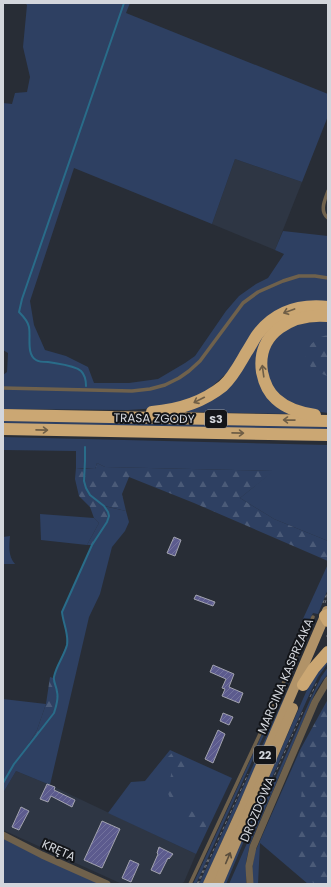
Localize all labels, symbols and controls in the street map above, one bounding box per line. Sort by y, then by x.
one-way arrow [282,308,295,315]
one-way arrow [259,365,267,378]
one-way arrow [193,397,205,404]
street label: TRASA ZGODY [113,409,195,427]
road number: S3 [205,410,227,428]
one-way arrow [283,416,296,424]
one-way arrow [35,426,48,434]
one-way arrow [231,429,244,437]
street label: MARCINA KASPRZAKA [253,616,317,736]
road number: 22 [254,746,276,764]
street label: DROZDOWA [236,774,278,844]
street label: KRĘTA [39,835,79,865]
one-way arrow [225,853,233,865]

